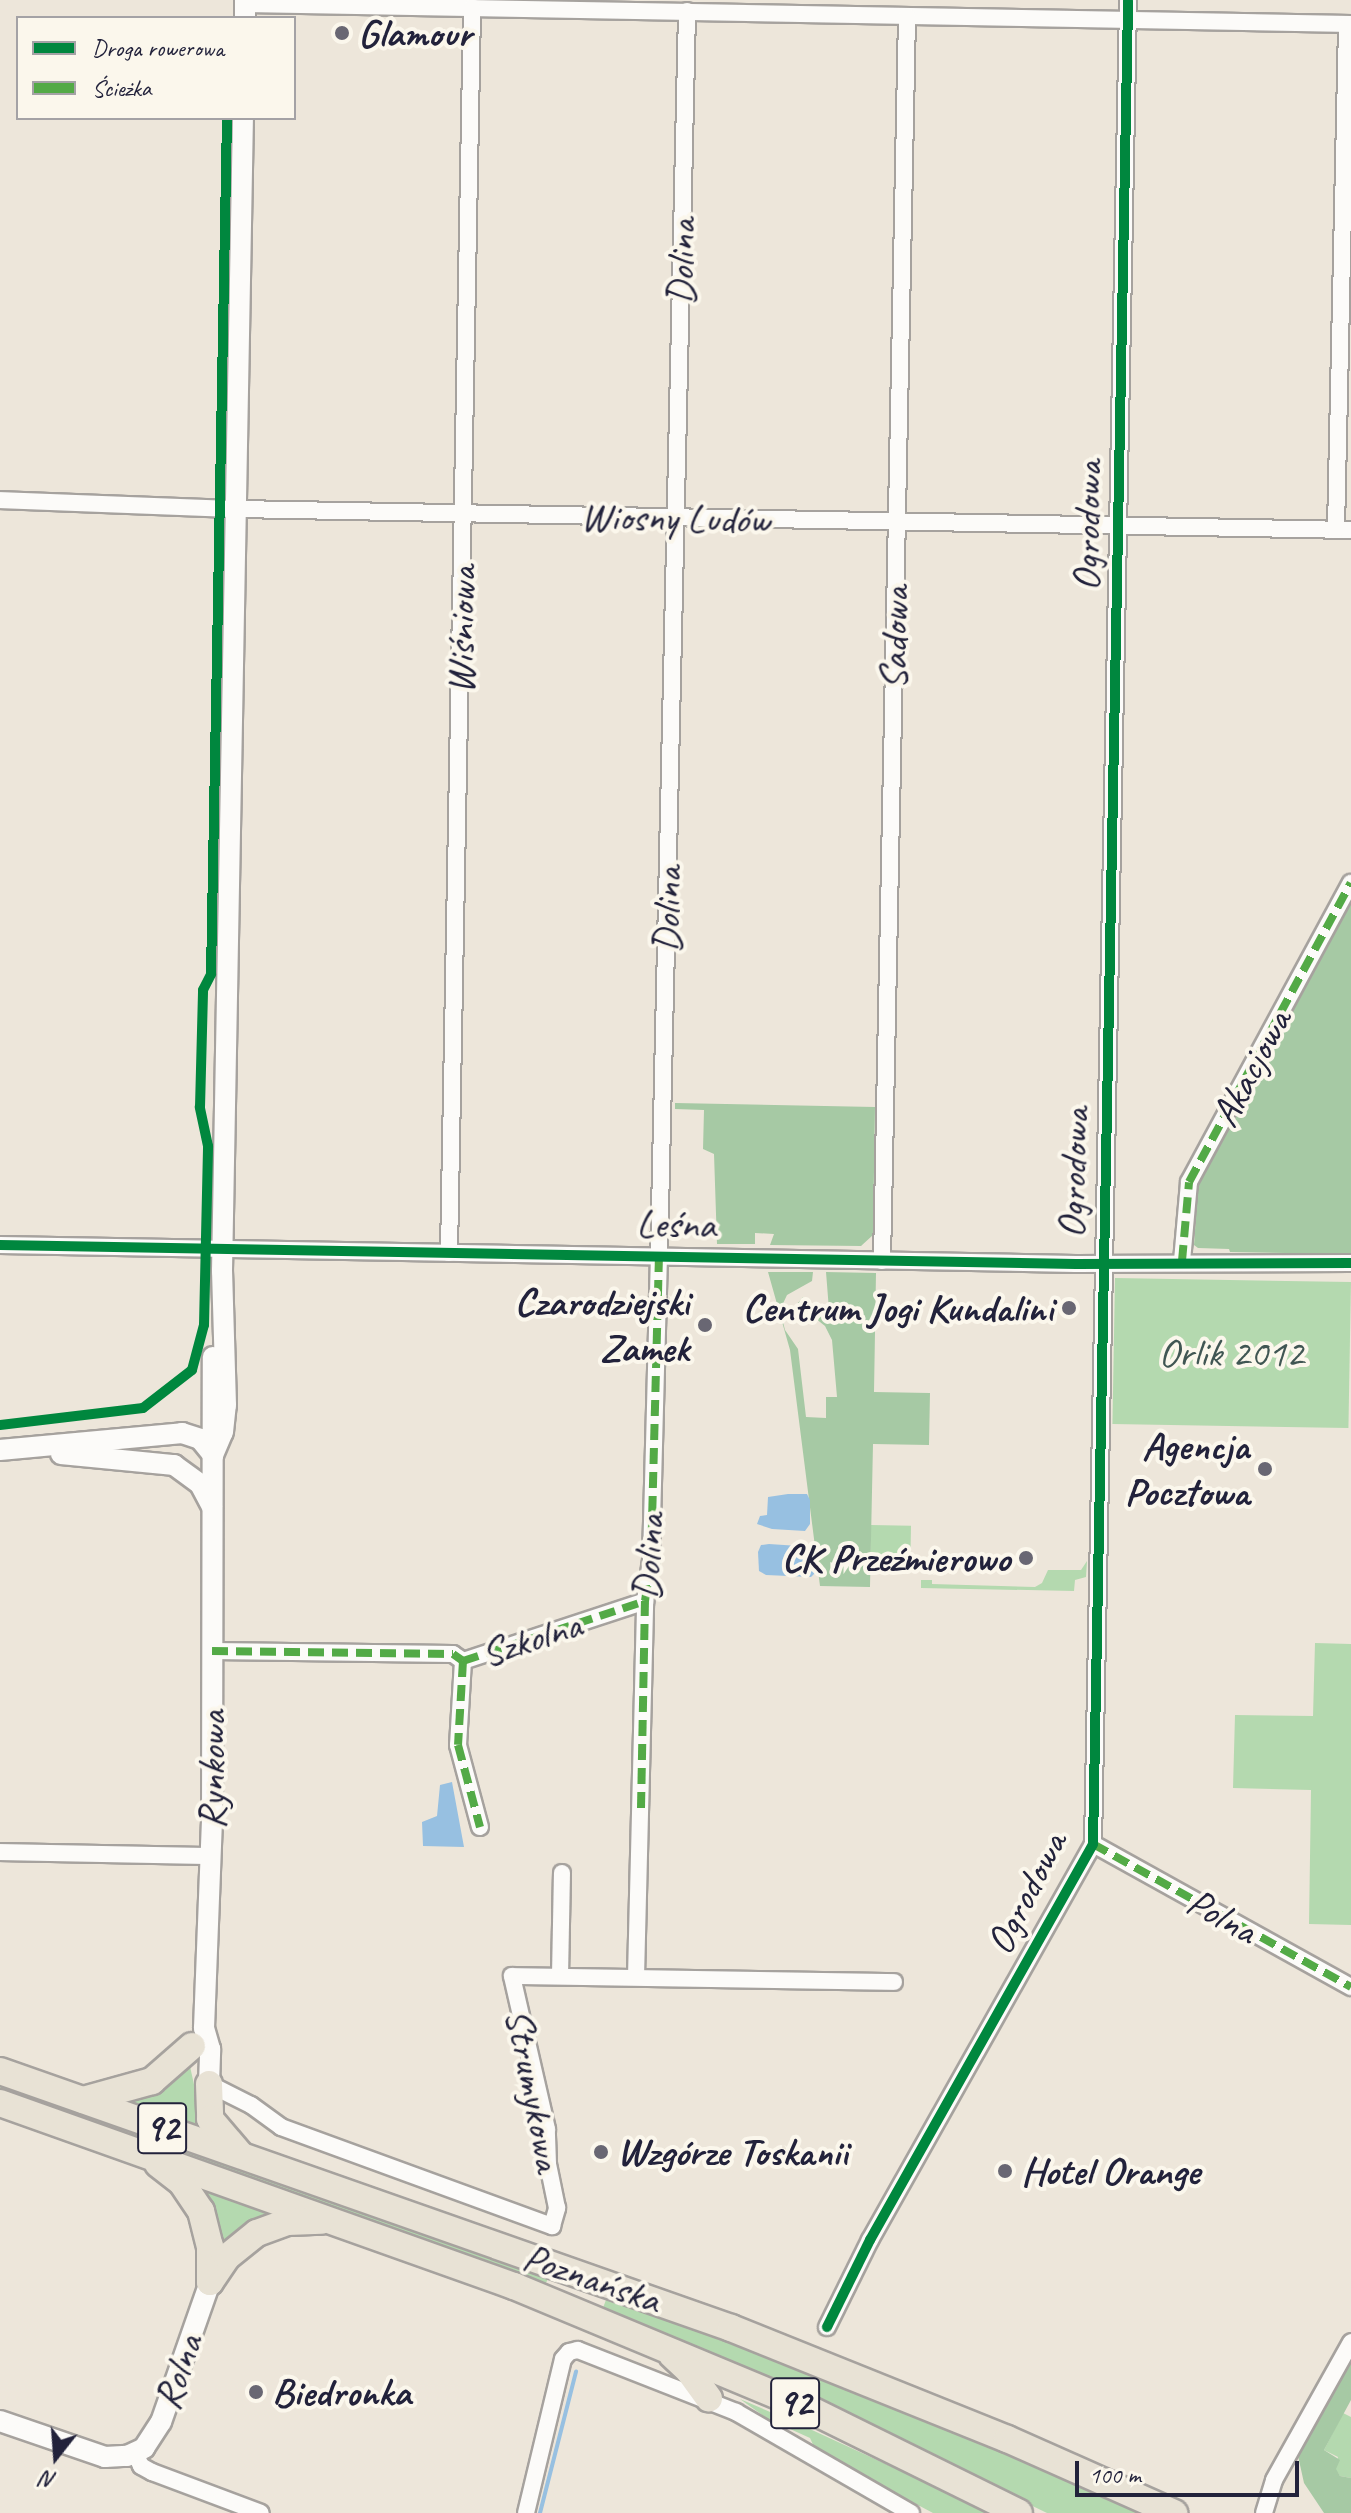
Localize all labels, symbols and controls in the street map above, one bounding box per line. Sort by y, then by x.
place label: Glamour [358,9,471,57]
legend [16,16,296,120]
marker: Glamour [333,24,351,42]
text: Droga rowerowa [92,33,224,63]
text: Ścieżka [92,73,151,103]
street label: Dolina [656,218,706,306]
street label: Ogrodowa [1062,460,1112,592]
street label: Wiosny Ludów [581,492,769,544]
street label: Wiśniowa [436,566,486,694]
street label: Sadowa [869,586,919,690]
street label: Dolina [642,866,692,954]
street label: Akacjowa [1200,1001,1302,1135]
street label: Ogrodowa [1047,1107,1099,1239]
street label: Leśna [636,1199,716,1249]
place label: Czarodziejski Zamek [515,1278,689,1372]
place label: Centrum Jogi Kundalini [744,1284,1053,1332]
marker: Centrum Jogi Kundalini [1060,1299,1078,1317]
marker: Czarodziejski Zamek [696,1316,714,1334]
park label: Orlik 2012 [1159,1329,1303,1377]
place label: Agencja Pocztowa [1125,1422,1249,1516]
marker: Agencja Pocztowa [1256,1460,1274,1478]
street label: Dolina [622,1513,674,1601]
place label: CK Przeźmierowo [781,1534,1010,1582]
marker: CK Przeźmierowo [1017,1549,1035,1567]
street label: Szkolna [475,1600,587,1678]
street label: Rynkowa [188,1711,236,1829]
street label: Ogrodowa [975,1824,1077,1962]
street label: Polna [1179,1877,1265,1955]
street label: Strumykowa [495,2005,573,2175]
road number: 92 [136,2094,188,2162]
place label: Wzgórze Toskanii [617,2128,847,2176]
marker: Wzgórze Toskanii [592,2143,610,2161]
place label: Hotel Orange [1021,2147,1200,2195]
marker: Hotel Orange [996,2162,1014,2180]
street label: Poznańska [517,2232,667,2324]
street label: Rolna [143,2328,213,2416]
place label: Biedronka [272,2368,411,2416]
road number: 92 [769,2369,821,2437]
marker: Biedronka [247,2383,265,2401]
north arrow [16,2417,96,2497]
scale bar [1079,2445,1303,2495]
text: 100 m [1089,2460,1141,2490]
text: N [38,2465,60,2495]

